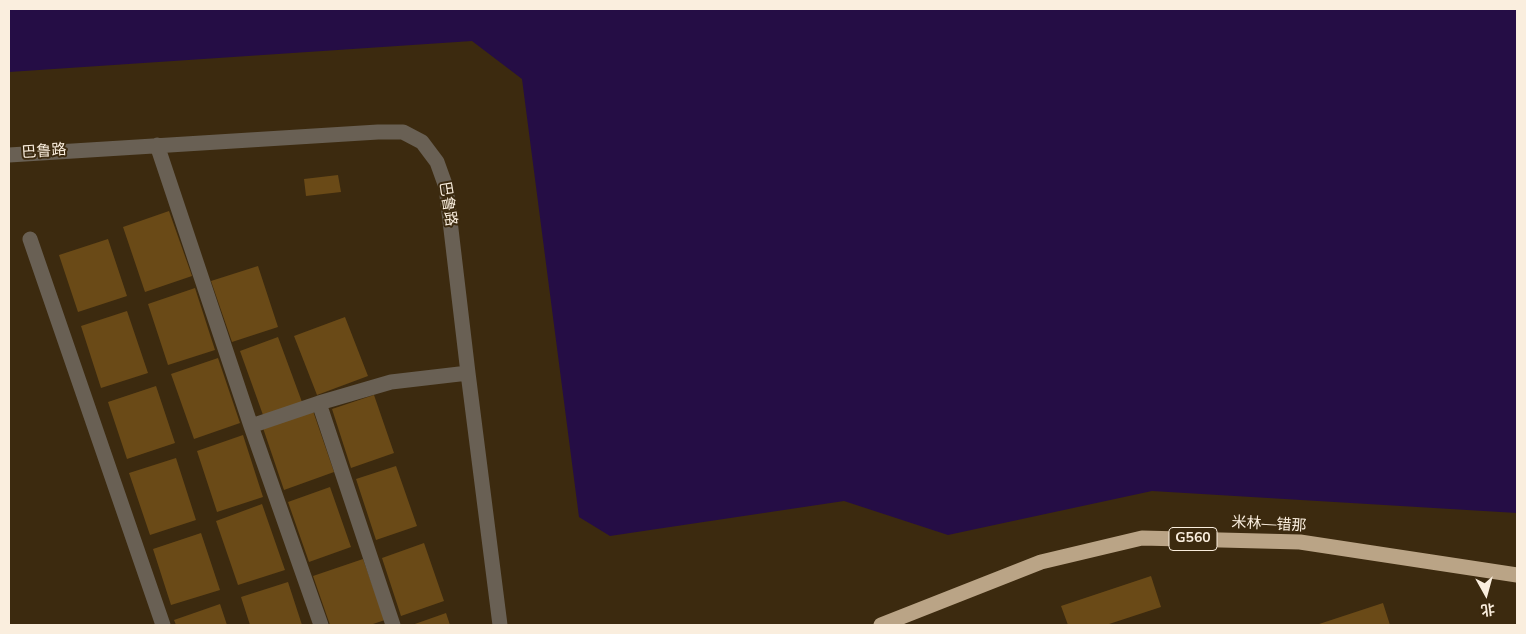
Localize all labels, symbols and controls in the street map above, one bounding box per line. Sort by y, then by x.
street label: 巴鲁路 [21,141,67,163]
street label: 巴鲁路 [435,180,459,228]
street label: 米林—错那 [1231,514,1307,536]
road number: G560 [1169,528,1217,550]
north arrow [1461,569,1511,619]
text: 北 [1480,599,1496,620]

